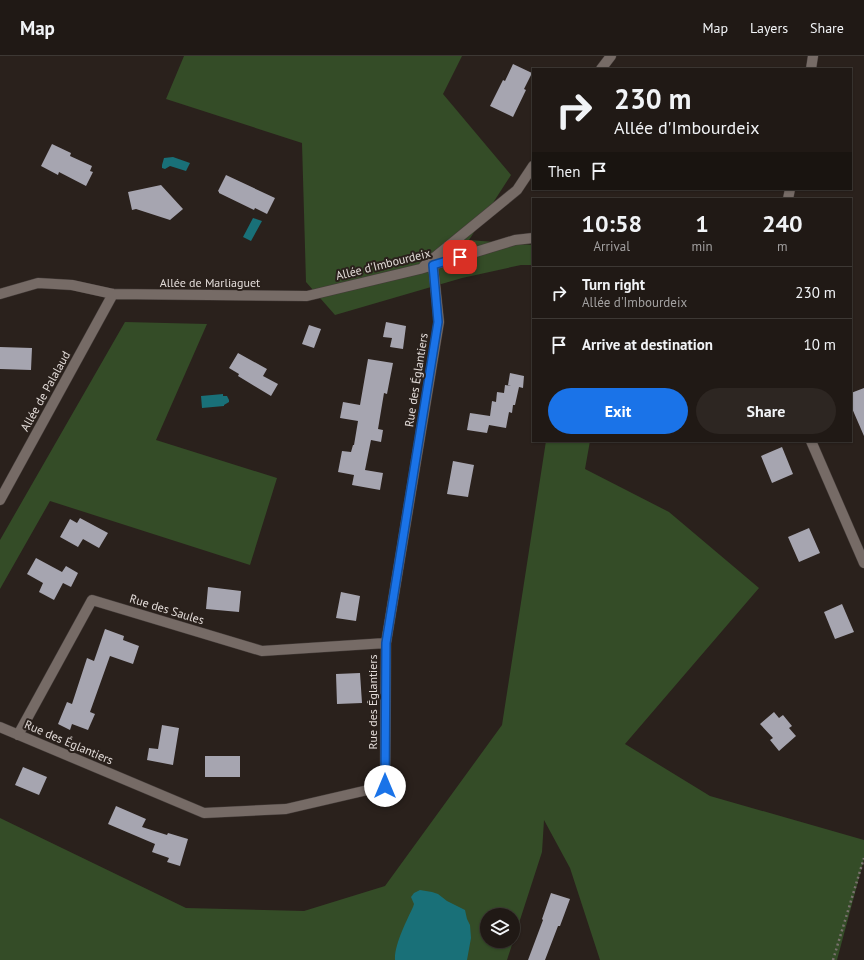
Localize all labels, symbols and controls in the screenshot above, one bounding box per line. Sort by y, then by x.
text: Map [20,16,55,40]
text: Map [702,19,728,37]
text: Layers [750,19,788,37]
text: Share [810,19,844,37]
text: 230 m [614,80,691,117]
icon: right [548,84,600,136]
text: Allée d'Imbourdeix [614,116,760,139]
icon: arrive [588,160,610,182]
text: Then [548,162,580,181]
text: 10:58 [581,208,642,239]
text: 1 [695,208,709,239]
text: 240 [762,208,803,239]
text: Arrival [594,238,630,255]
text: min [691,238,713,255]
text: m [777,238,788,255]
pin [443,240,477,274]
street label: Allée d'Imbourdeix [334,245,432,283]
icon: arrive [449,246,471,268]
street label: Allée de Marliaguet [160,275,260,290]
text: Turn right [582,275,645,294]
icon: right [548,282,570,304]
text: 230 m [795,283,836,302]
text: Allée d'Imbourdeix [582,294,687,311]
street label: Rue des Églantiers [401,332,431,428]
icon: arrive [548,334,570,356]
text: Arrive at destination [582,335,713,354]
text: 10 m [803,335,836,354]
street label: Allée de Palalaud [17,348,73,434]
button: Exit [548,388,688,434]
button: Share [696,388,836,434]
street label: Rue des Saules [128,591,206,627]
street label: Rue des Églantiers [365,654,380,750]
street label: Rue des Églantiers [22,717,116,767]
position arrow [364,765,406,807]
map controls [480,908,520,948]
button: layers [480,908,520,948]

